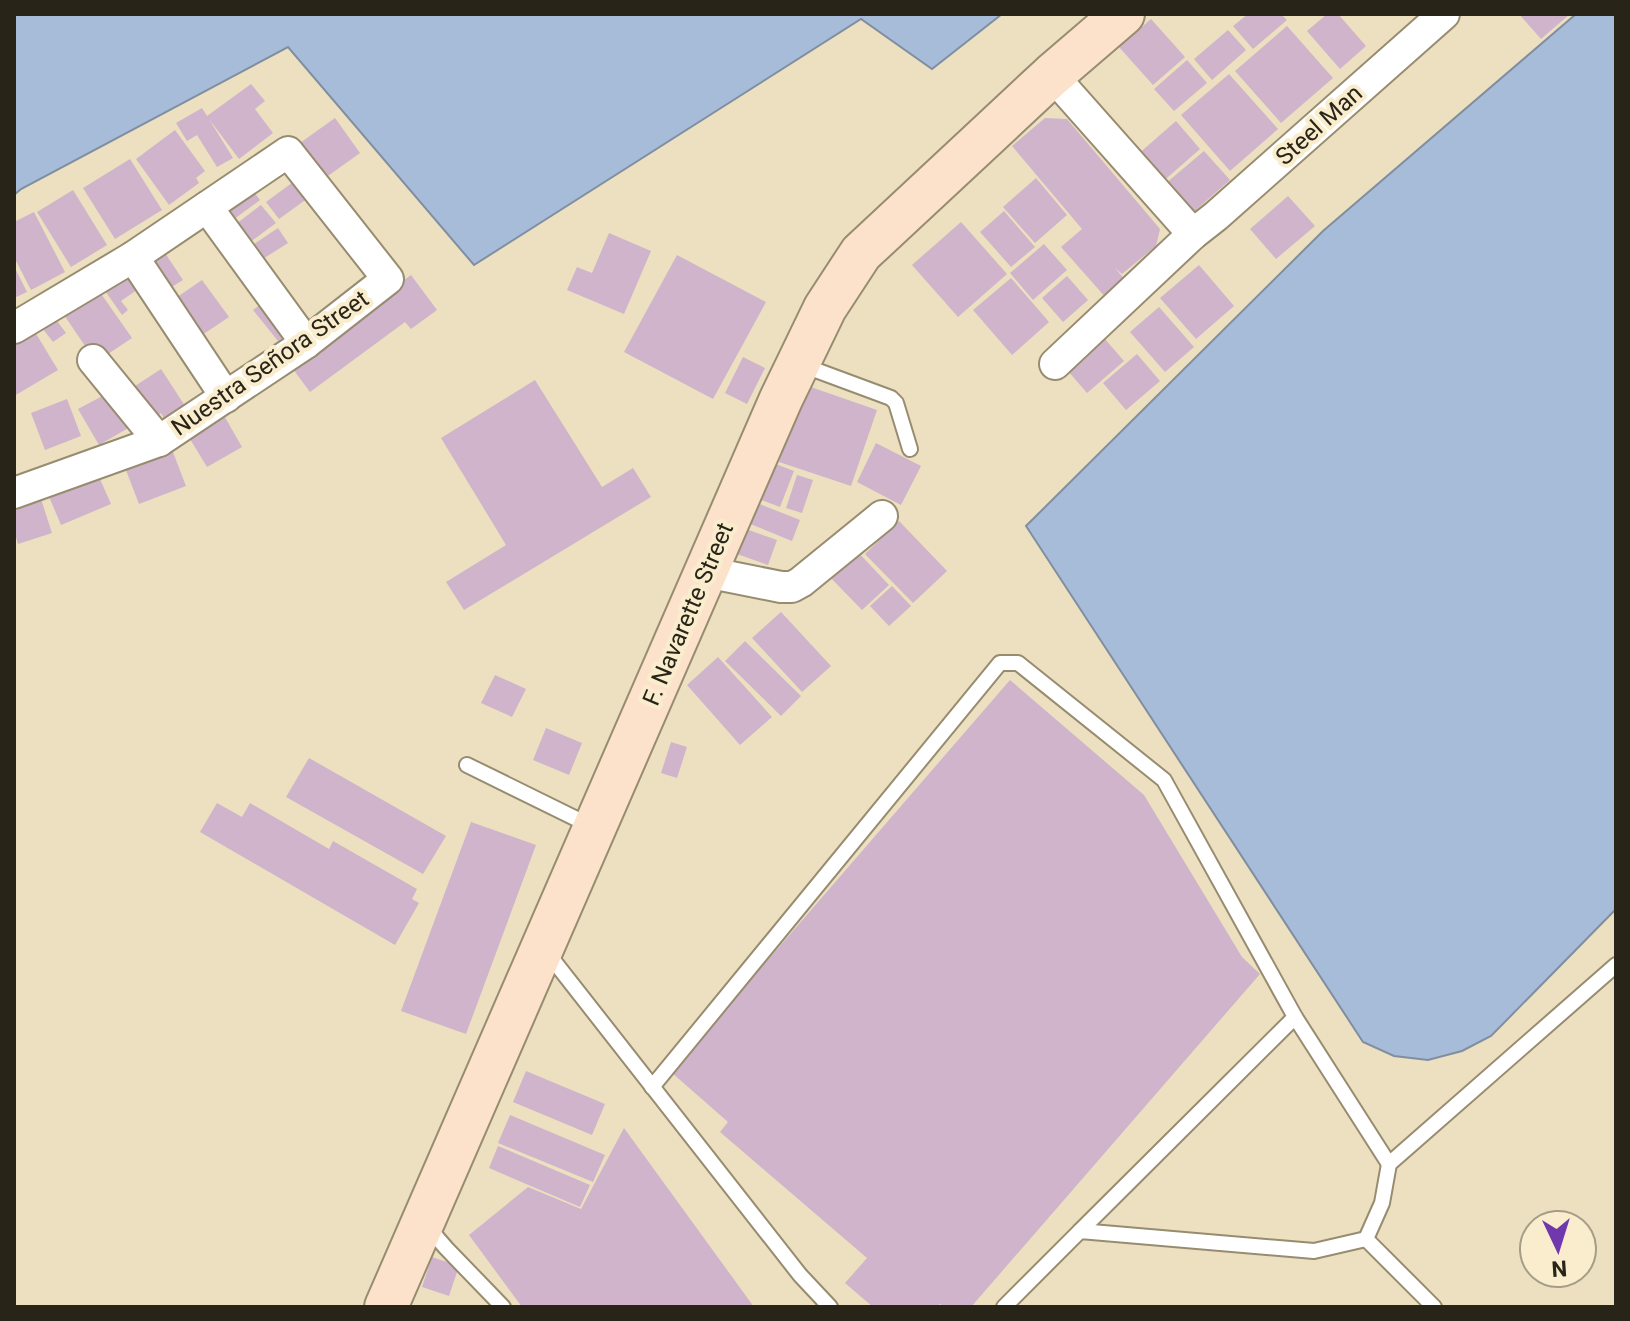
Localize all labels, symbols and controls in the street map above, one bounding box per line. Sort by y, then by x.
street label: Steel Man [1270,79,1368,171]
street label: Nuestra Señora Street [166,284,374,442]
street label: F. Navarette Street [637,518,739,710]
north arrow [1518,1209,1598,1289]
text: N [1551,1255,1568,1281]

